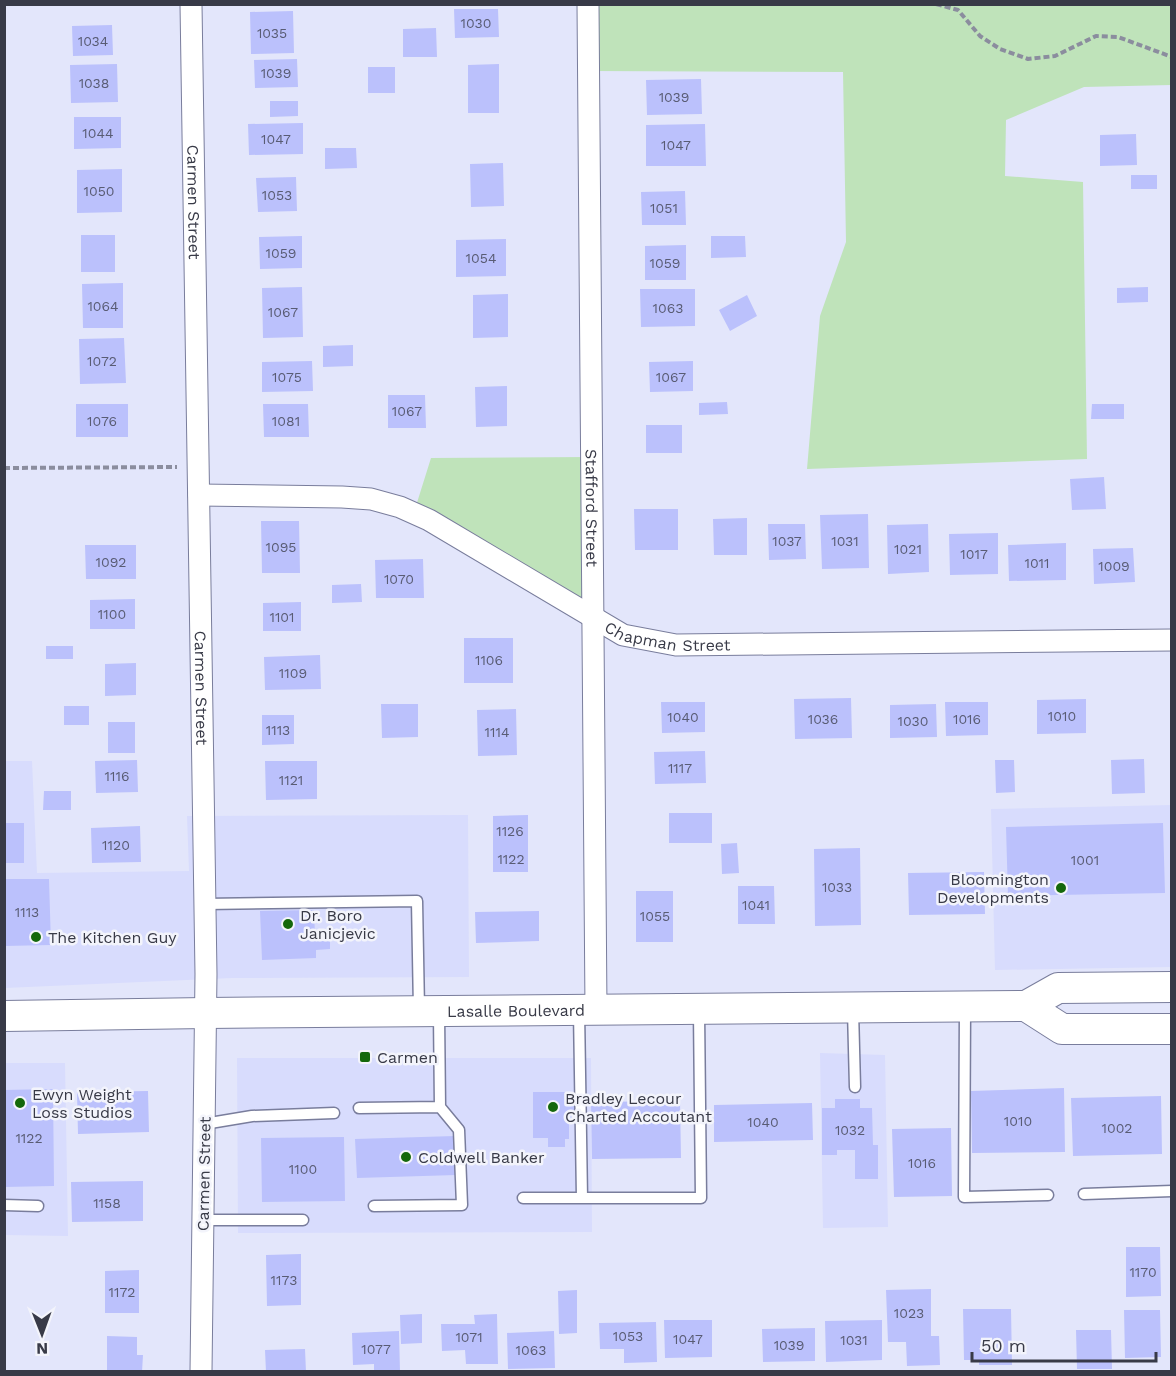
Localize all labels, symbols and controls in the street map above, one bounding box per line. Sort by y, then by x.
house number: 1030 [461,15,491,31]
house number: 1035 [257,25,287,41]
house number: 1034 [78,33,108,49]
house number: 1039 [261,65,291,81]
house number: 1038 [79,75,109,91]
house number: 1039 [659,89,689,105]
house number: 1044 [82,125,114,141]
house number: 1047 [261,131,291,147]
house number: 1047 [661,137,691,153]
street label: Carmen Street [184,145,204,260]
house number: 1050 [83,183,115,199]
house number: 1053 [262,187,292,203]
house number: 1051 [650,200,678,216]
house number: 1059 [266,245,296,261]
house number: 1054 [466,250,496,266]
house number: 1059 [650,255,680,271]
house number: 1064 [87,298,119,314]
house number: 1063 [653,300,683,316]
house number: 1067 [268,304,298,320]
house number: 1072 [87,353,117,369]
house number: 1075 [272,369,302,385]
house number: 1067 [656,369,686,385]
house number: 1067 [392,403,422,419]
house number: 1076 [87,413,117,429]
house number: 1081 [272,413,300,429]
street label: Stafford Street [582,449,602,567]
house number: 1037 [772,533,802,549]
house number: 1031 [831,533,859,549]
house number: 1095 [266,539,296,555]
house number: 1021 [894,541,922,557]
house number: 1017 [960,546,988,562]
house number: 1092 [96,554,126,570]
house number: 1011 [1024,555,1050,571]
house number: 1009 [1098,558,1130,574]
house number: 1070 [384,571,414,587]
house number: 1100 [98,606,126,622]
house number: 1101 [269,609,295,625]
street label: Chapman Street [601,617,731,654]
street label: Carmen Street [191,630,212,746]
house number: 1106 [475,652,503,668]
house number: 1109 [279,665,307,681]
house number: 1010 [1048,708,1076,724]
house number: 1040 [667,709,699,725]
house number: 1036 [808,711,838,727]
house number: 1016 [953,711,981,727]
house number: 1030 [898,713,928,729]
house number: 1113 [266,722,290,738]
house number: 1114 [485,724,509,740]
house number: 1117 [668,760,692,776]
house number: 1116 [105,768,129,784]
house number: 1121 [279,772,303,788]
house number: 1126 [496,823,524,839]
house number: 1120 [102,837,130,853]
house number: 1122 [497,851,525,867]
house number: 1001 [1071,852,1099,868]
place label: Bloomington Developments [937,870,1049,907]
house number: 1033 [822,879,852,895]
marker: Bloomington Developments [1054,881,1068,895]
house number: 1041 [742,897,770,913]
house number: 1113 [15,904,39,920]
place label: Dr. Boro Janicjevic [300,906,376,943]
house number: 1055 [640,908,670,924]
marker: Dr. Boro Janicjevic [281,917,295,931]
place label: The Kitchen Guy [48,928,177,947]
marker: The Kitchen Guy [29,930,43,944]
street label: Lasalle Boulevard [447,1000,585,1020]
place label: Carmen [377,1048,438,1067]
marker: Carmen [358,1050,372,1064]
place label: Ewyn Weight Loss Studios [32,1085,132,1122]
place label: Bradley Lecour Charted Accoutant [565,1089,712,1126]
marker: Ewyn Weight Loss Studios [13,1096,27,1110]
marker: Bradley Lecour Charted Accoutant [546,1100,560,1114]
house number: 1010 [1004,1113,1032,1129]
house number: 1040 [747,1114,779,1130]
street label: Carmen Street [194,1116,215,1231]
house number: 1002 [1101,1120,1133,1136]
house number: 1032 [835,1122,865,1138]
house number: 1122 [15,1130,43,1146]
place label: Coldwell Banker [418,1148,545,1167]
marker: Coldwell Banker [399,1150,413,1164]
house number: 1016 [908,1155,936,1171]
house number: 1100 [289,1161,317,1177]
house number: 1158 [93,1195,121,1211]
house number: 1170 [1129,1264,1157,1280]
house number: 1173 [271,1272,297,1288]
house number: 1172 [109,1284,135,1300]
north arrow [12,1304,72,1364]
house number: 1023 [894,1305,924,1321]
scale bar [972,1325,1156,1363]
house number: 1053 [613,1328,643,1344]
house number: 1071 [455,1329,483,1345]
house number: 1047 [673,1331,703,1347]
house number: 1031 [840,1332,868,1348]
text: 50 m [981,1335,1026,1356]
house number: 1039 [774,1337,804,1353]
text: N [36,1339,48,1358]
house number: 1077 [361,1341,391,1357]
house number: 1063 [516,1342,546,1358]

